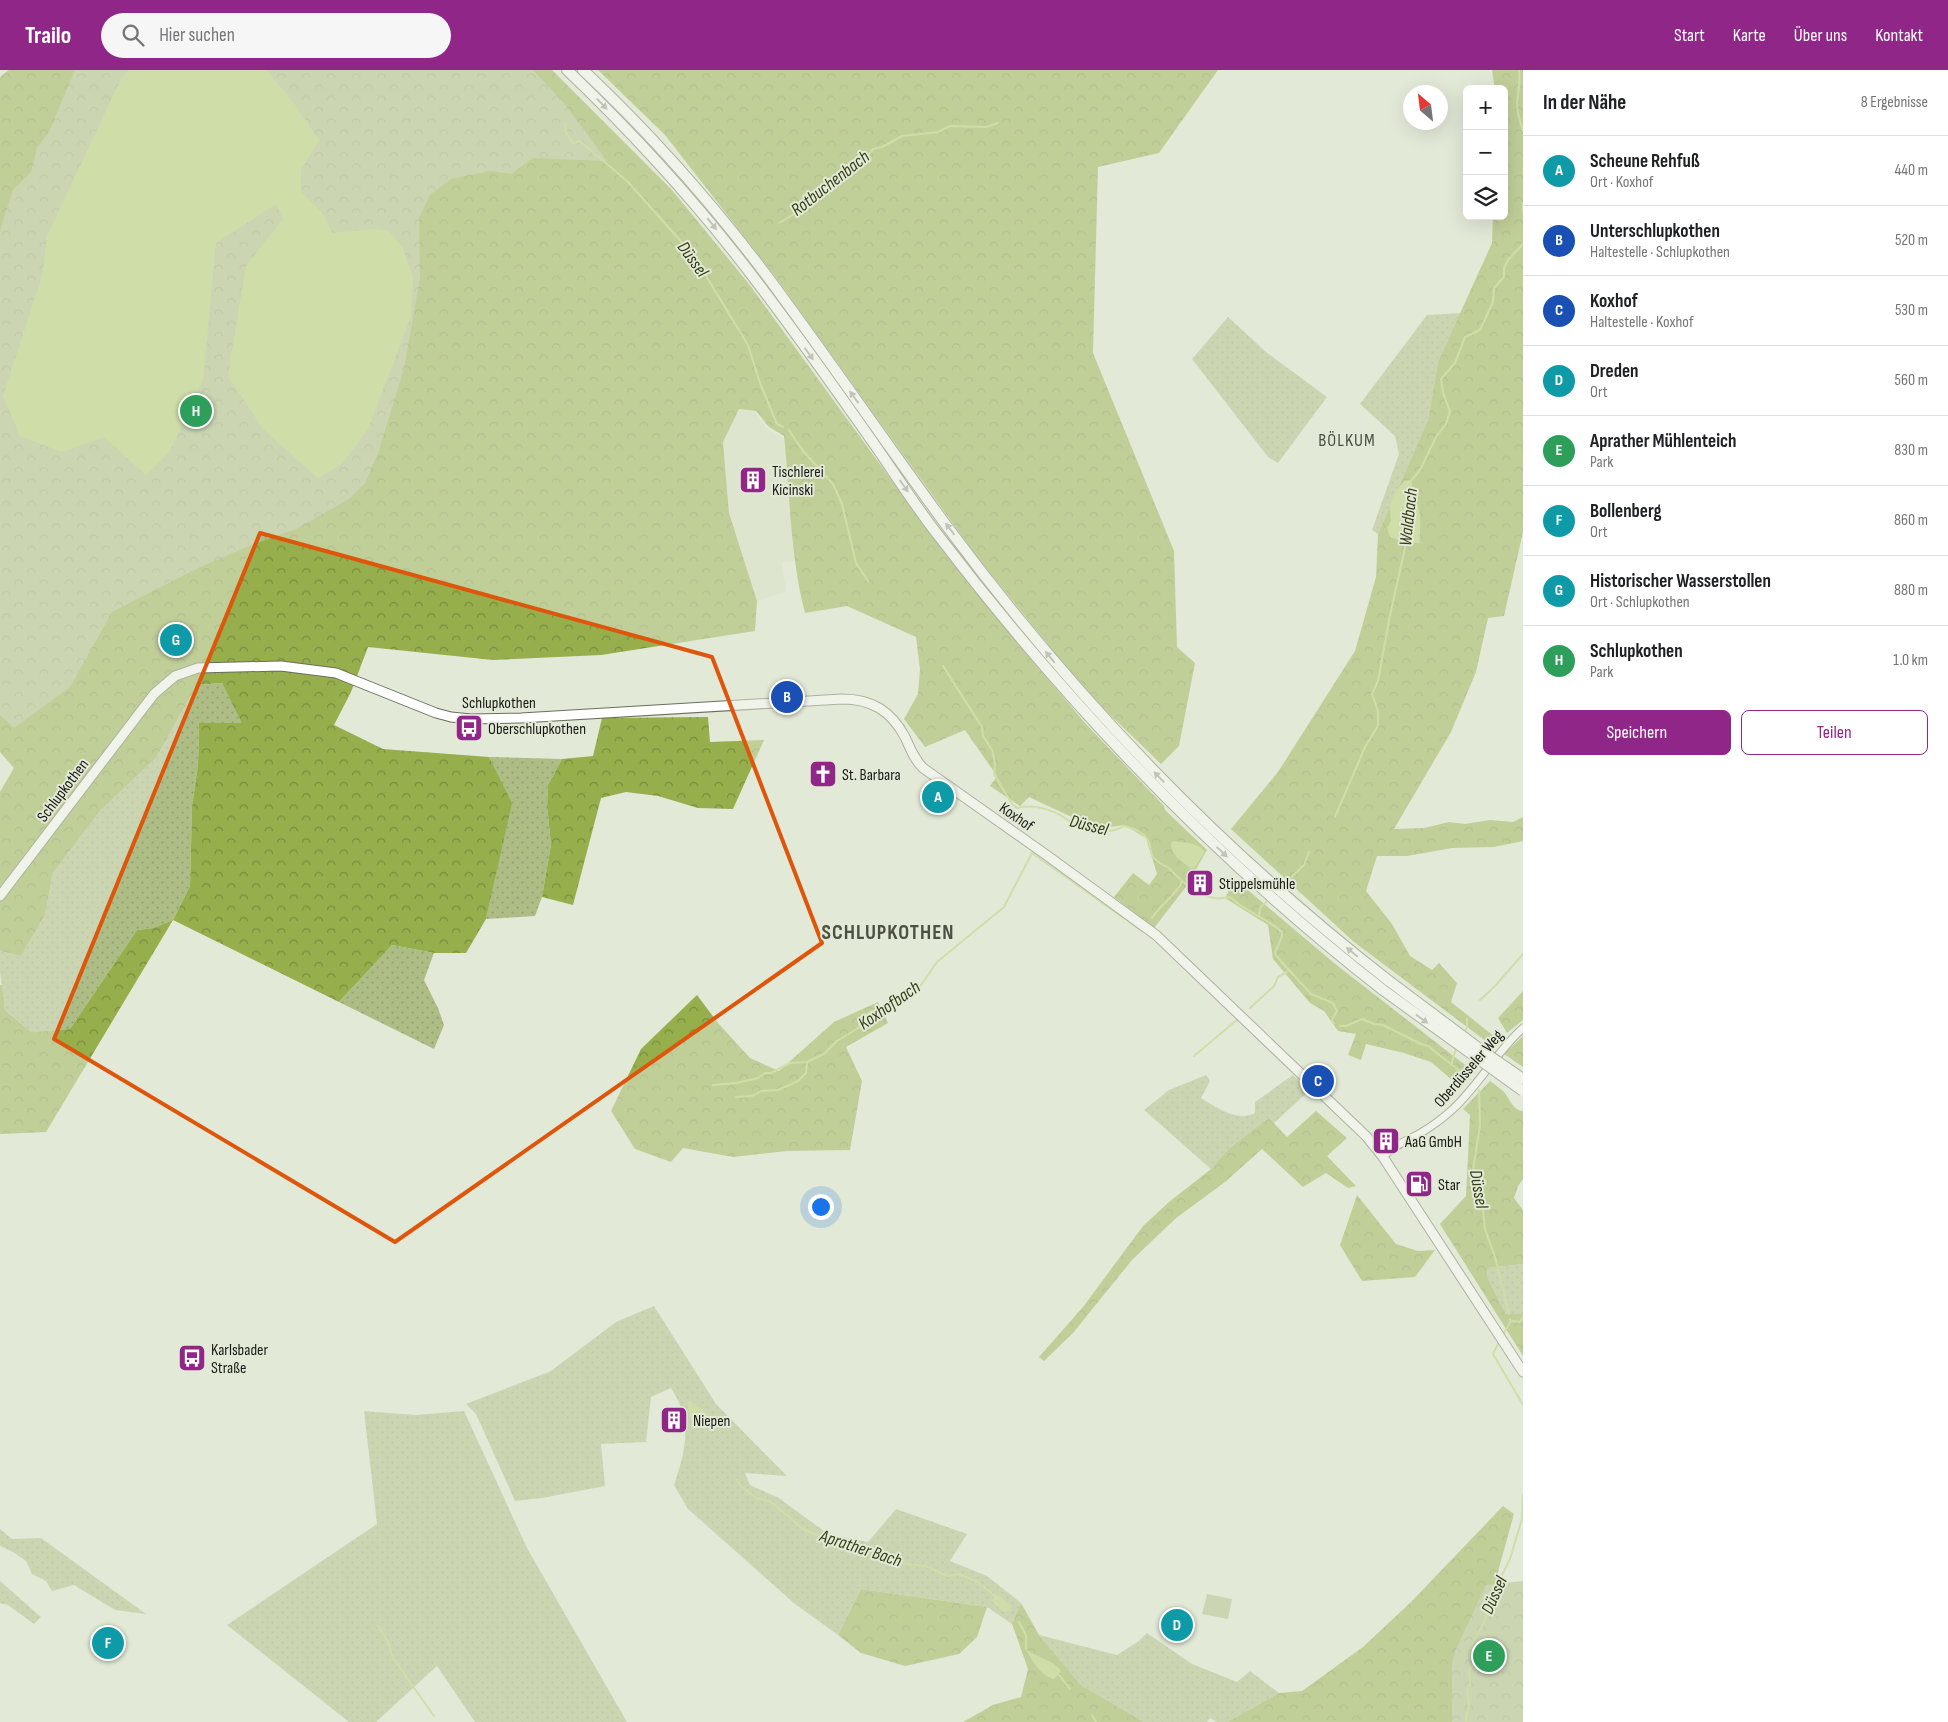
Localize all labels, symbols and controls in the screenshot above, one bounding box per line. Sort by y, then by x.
search box [101,13,451,58]
text: Trailo [25,21,71,50]
icon: search [119,21,147,49]
text: Hier suchen [159,24,235,47]
text: Start [1674,25,1705,46]
text: Karte [1733,25,1766,46]
text: Über uns [1794,25,1847,46]
text: Kontakt [1875,25,1923,46]
north arrow [1403,85,1448,130]
map controls [1463,85,1508,220]
button: + [1463,85,1508,130]
text: In der Nähe [1543,90,1626,115]
text: 8 Ergebnisse [1861,93,1928,112]
one-way arrow [596,98,608,110]
button: − [1463,130,1508,175]
water label: Rotbuchenbach [787,146,874,220]
text: Scheune Rehfuß [1590,150,1700,173]
text: A [1555,161,1563,180]
text: 440 m [1895,161,1928,180]
text: Ort · Koxhof [1590,173,1653,192]
button: layers [1463,175,1508,220]
one-way arrow [706,217,717,230]
text: Unterschlupkothen [1590,220,1720,243]
text: B [1555,231,1563,250]
text: 520 m [1895,231,1928,250]
water label: Düssel [673,237,713,282]
text: Haltestelle · Schlupkothen [1590,243,1730,262]
text: Koxhof [1590,290,1638,313]
text: C [1555,301,1563,320]
text: 530 m [1895,301,1928,320]
text: Haltestelle · Koxhof [1590,313,1694,332]
one-way arrow [804,347,815,360]
text: Dreden [1590,360,1639,383]
text: D [1555,371,1563,390]
text: 560 m [1895,371,1928,390]
text: Ort [1590,383,1608,402]
one-way arrow [849,391,860,404]
pin: H [180,392,212,430]
district label: BÖLKUM [1318,430,1376,451]
text: Aprather Mühlenteich [1590,430,1736,453]
text: E [1556,441,1562,460]
text: 830 m [1894,441,1928,460]
text: Park [1590,453,1613,472]
place label: Tischlerei Kicinski [772,463,824,500]
building icon: Tischlerei Kicinski [738,465,768,495]
one-way arrow [899,479,909,493]
water label: Waldbach [1395,487,1422,547]
text: Bollenberg [1590,500,1661,523]
text: F [1556,511,1562,530]
text: 860 m [1894,511,1928,530]
one-way arrow [944,523,955,536]
text: Ort [1590,523,1608,542]
text: Historischer Wasserstollen [1590,570,1771,593]
text: G [1555,581,1563,600]
text: 880 m [1894,581,1928,600]
text: Ort · Schlupkothen [1590,593,1690,612]
pin: G [160,621,192,659]
text: Schlupkothen [1590,640,1683,663]
one-way arrow [1044,651,1055,664]
text: H [1555,651,1563,670]
text: 1.0 km [1893,651,1928,670]
text: Park [1590,663,1613,682]
pin: B [771,678,803,716]
street label: Schlupkothen [462,694,536,713]
button: Speichern [1543,710,1731,755]
button: Teilen [1741,710,1928,755]
bus stop icon: Oberschlupkothen [454,713,484,743]
place label: Oberschlupkothen [488,720,586,739]
street label: Schlupkothen [33,756,93,826]
church icon: St. Barbara [808,759,838,789]
place label: St. Barbara [842,766,901,785]
one-way arrow [1153,771,1165,783]
pin: A [922,778,954,816]
street label: Koxhof [995,799,1037,836]
water label: Düssel [1067,811,1111,841]
one-way arrow [1215,846,1227,858]
building icon: Stippelsmühle [1185,868,1215,898]
place label: Stippelsmühle [1219,875,1295,894]
district label: SCHLUPKOTHEN [822,920,954,945]
one-way arrow [1346,947,1359,958]
water label: Koxhofbach [854,976,925,1034]
one-way arrow [1415,1014,1428,1025]
street label: Oberdüsseler Weg [1431,1027,1508,1111]
pin: C [1302,1062,1334,1100]
building icon: AaG GmbH [1371,1126,1401,1156]
place label: AaG GmbH [1404,1133,1462,1152]
water label: Düssel [1465,1168,1492,1211]
fuel station icon: Star [1404,1169,1434,1199]
place label: Star [1438,1176,1461,1195]
your location [808,1194,834,1220]
place label: Karlsbader Straße [211,1341,269,1378]
bus stop icon: Karlsbader Straße [177,1343,207,1373]
building icon: Niepen [659,1405,689,1435]
place label: Niepen [693,1412,730,1431]
water label: Aprather Bach [816,1525,905,1572]
water label: Düssel [1477,1573,1512,1617]
pin: D [1161,1606,1193,1644]
pin: F [92,1624,124,1662]
pin: E [1473,1637,1505,1675]

